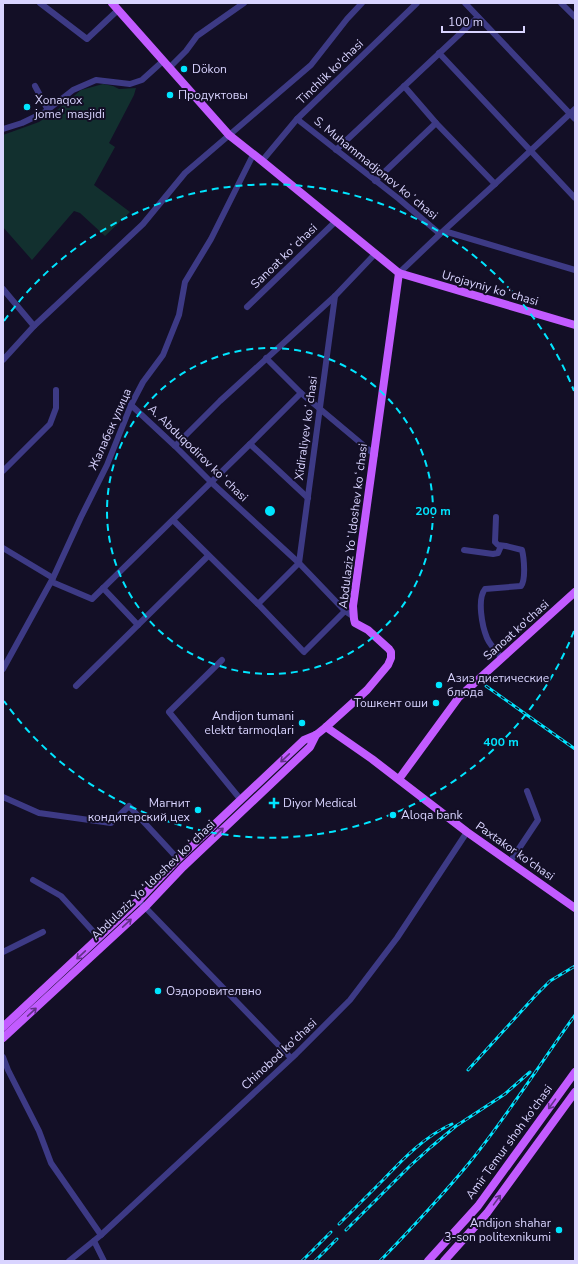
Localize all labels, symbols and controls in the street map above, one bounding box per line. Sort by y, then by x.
scale bar [442,8,524,34]
text: 100 m [448,14,483,30]
street label: Tinchlik ko'chasi [293,36,367,108]
place label: Dökon [192,61,227,77]
marker: Dökon [179,64,189,74]
place label: Продуктовы [178,87,248,103]
marker: Продуктовы [165,90,175,100]
place label: Xonaqox jome' masjidi [34,92,105,122]
marker: Xonaqox jome' masjidi [22,102,32,112]
street label: S. Muhammadjonov koʻchasi [311,113,441,223]
street label: Sanoat koʻchasi [247,220,321,292]
street label: Urоjayniy koʻchasi [440,267,540,309]
street label: Xidiraliyev koʻchasi [291,375,321,481]
street label: Жалабек улица [85,386,135,472]
street label: A. Abduqodirov koʻchasi [144,401,252,505]
street label: Abdulaziz Yoʻldoshev koʻchasi [335,442,371,610]
text: 200 m [415,503,451,519]
centre of rings [263,504,277,518]
street label: Sanoat ko'chasi [480,596,552,664]
place label: Азиз диетические блюда [447,670,549,700]
marker: Азиз диетические блюда [434,680,444,690]
place label: Тошкент оши [354,695,428,711]
marker: Тошкент оши [431,698,441,708]
place label: Andijon tumani elektr tarmoqlari [205,708,294,738]
marker: Andijon tumani elektr tarmoqlari [297,718,307,728]
text: 400 m [483,734,519,750]
one-way arrow [281,753,291,762]
place label: Магнит кондитерский цех [88,795,191,825]
place label: Diyor Medical [283,795,357,811]
marker: Diyor Medical [268,797,280,809]
marker: Магнит кондитерский цех [193,805,203,815]
place label: Aloqa bank [401,807,464,823]
marker: Aloqa bank [388,810,398,820]
street label: Abdulaziz Yoʻldoshev koʻchasi [88,816,218,944]
street label: Paxtakor ko'chasi [472,818,558,884]
one-way arrow [214,828,224,837]
one-way arrow [122,919,132,928]
one-way arrow [75,950,86,959]
place label: Оэдоровителвно [166,983,262,999]
marker: Оэдоровителвно [153,986,163,996]
one-way arrow [27,1007,37,1017]
street label: Chinobod ko'chasi [238,1015,320,1093]
street label: Amir Temur shoh ko'chasi [462,1082,556,1202]
one-way arrow [548,1098,556,1109]
one-way arrow [493,1194,501,1205]
place label: Andijon shahar 3-son politexnikumi [444,1215,552,1245]
marker: Andijon shahar 3-son politexnikumi [554,1225,564,1235]

